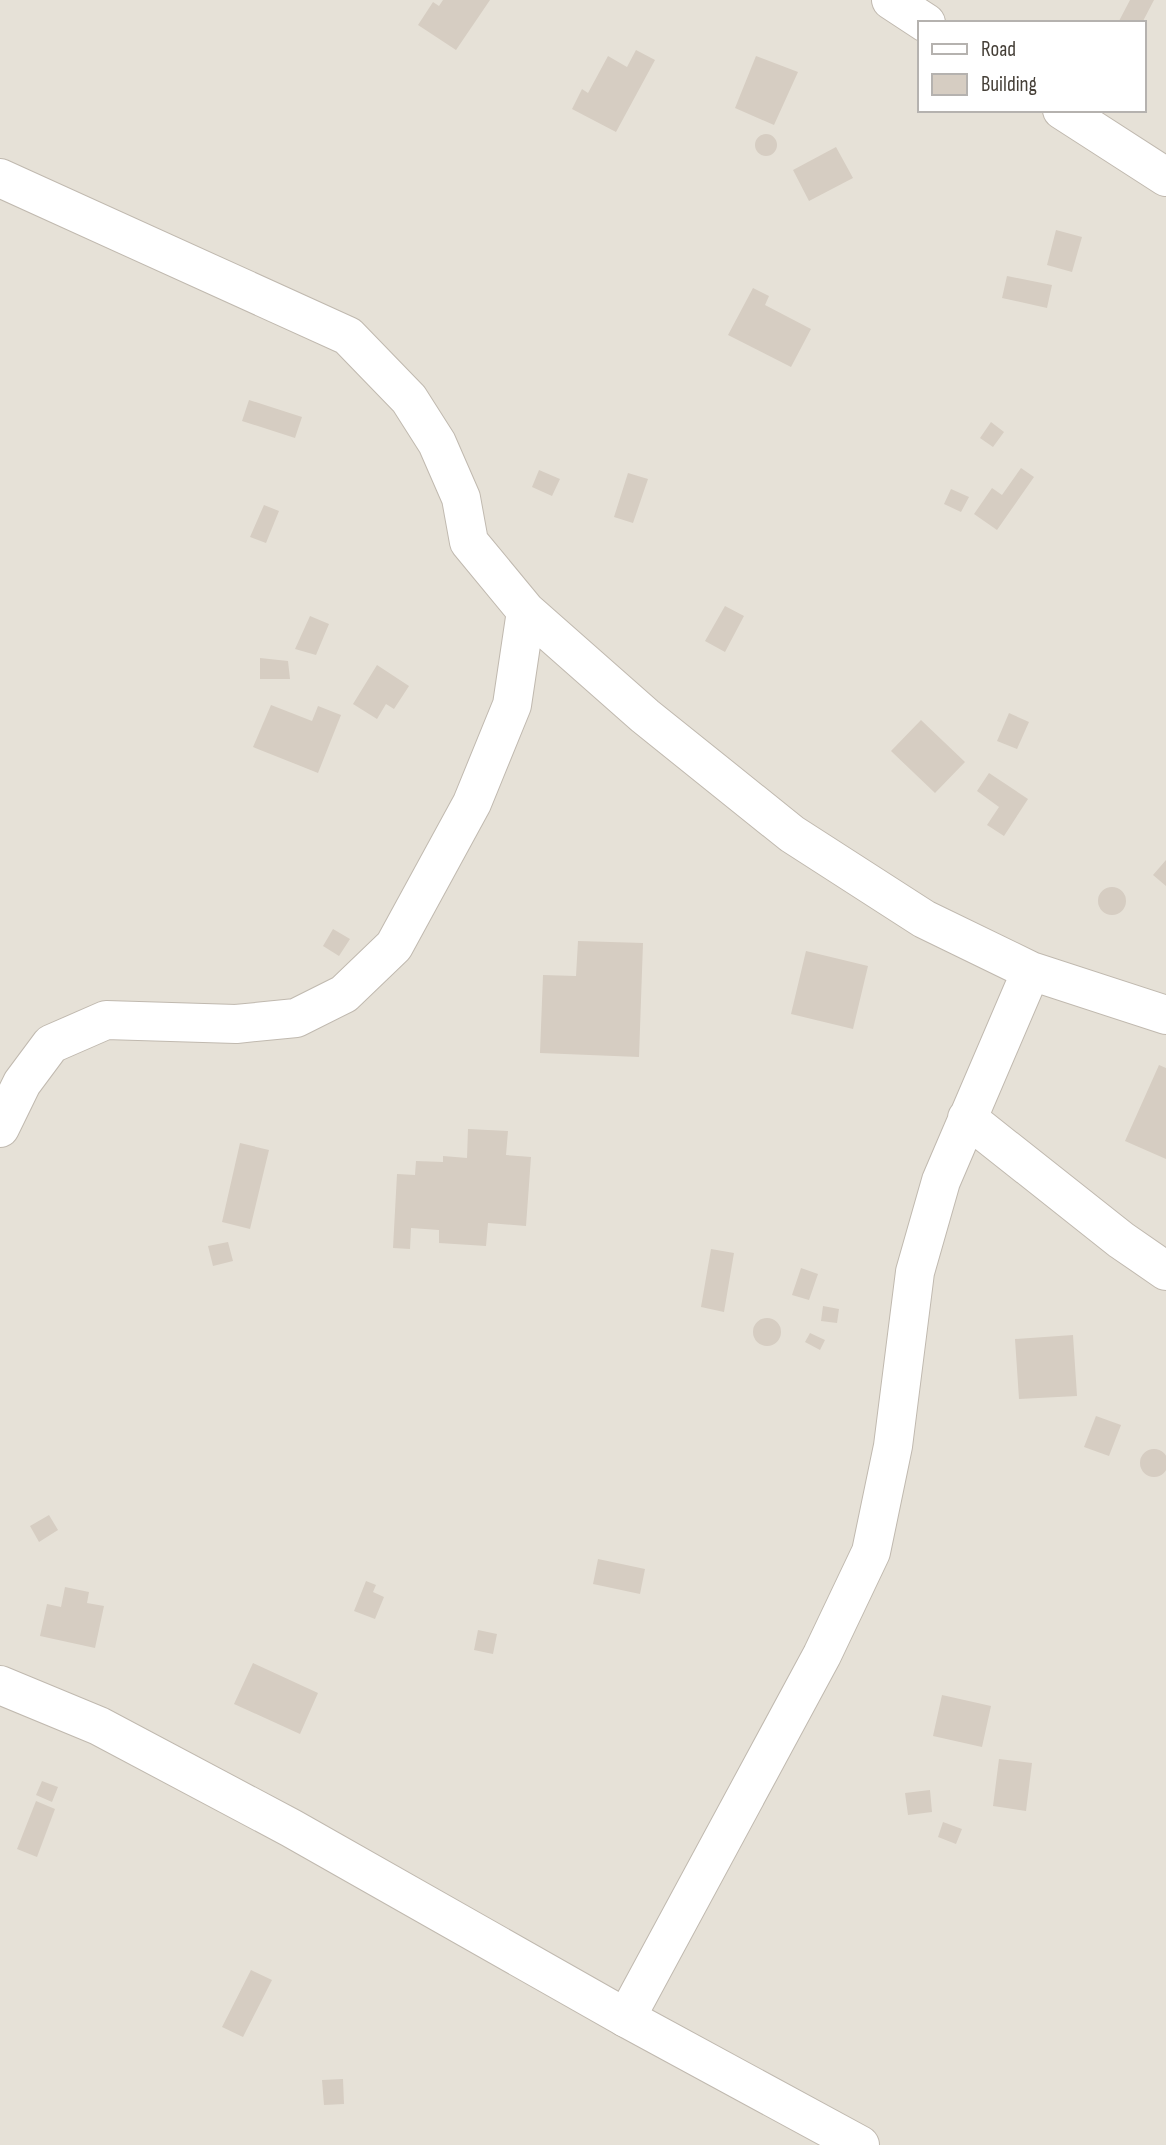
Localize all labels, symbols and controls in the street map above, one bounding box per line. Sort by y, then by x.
legend [918,21,1145,112]
text: Road [981,37,1016,62]
text: Building [981,72,1037,97]

